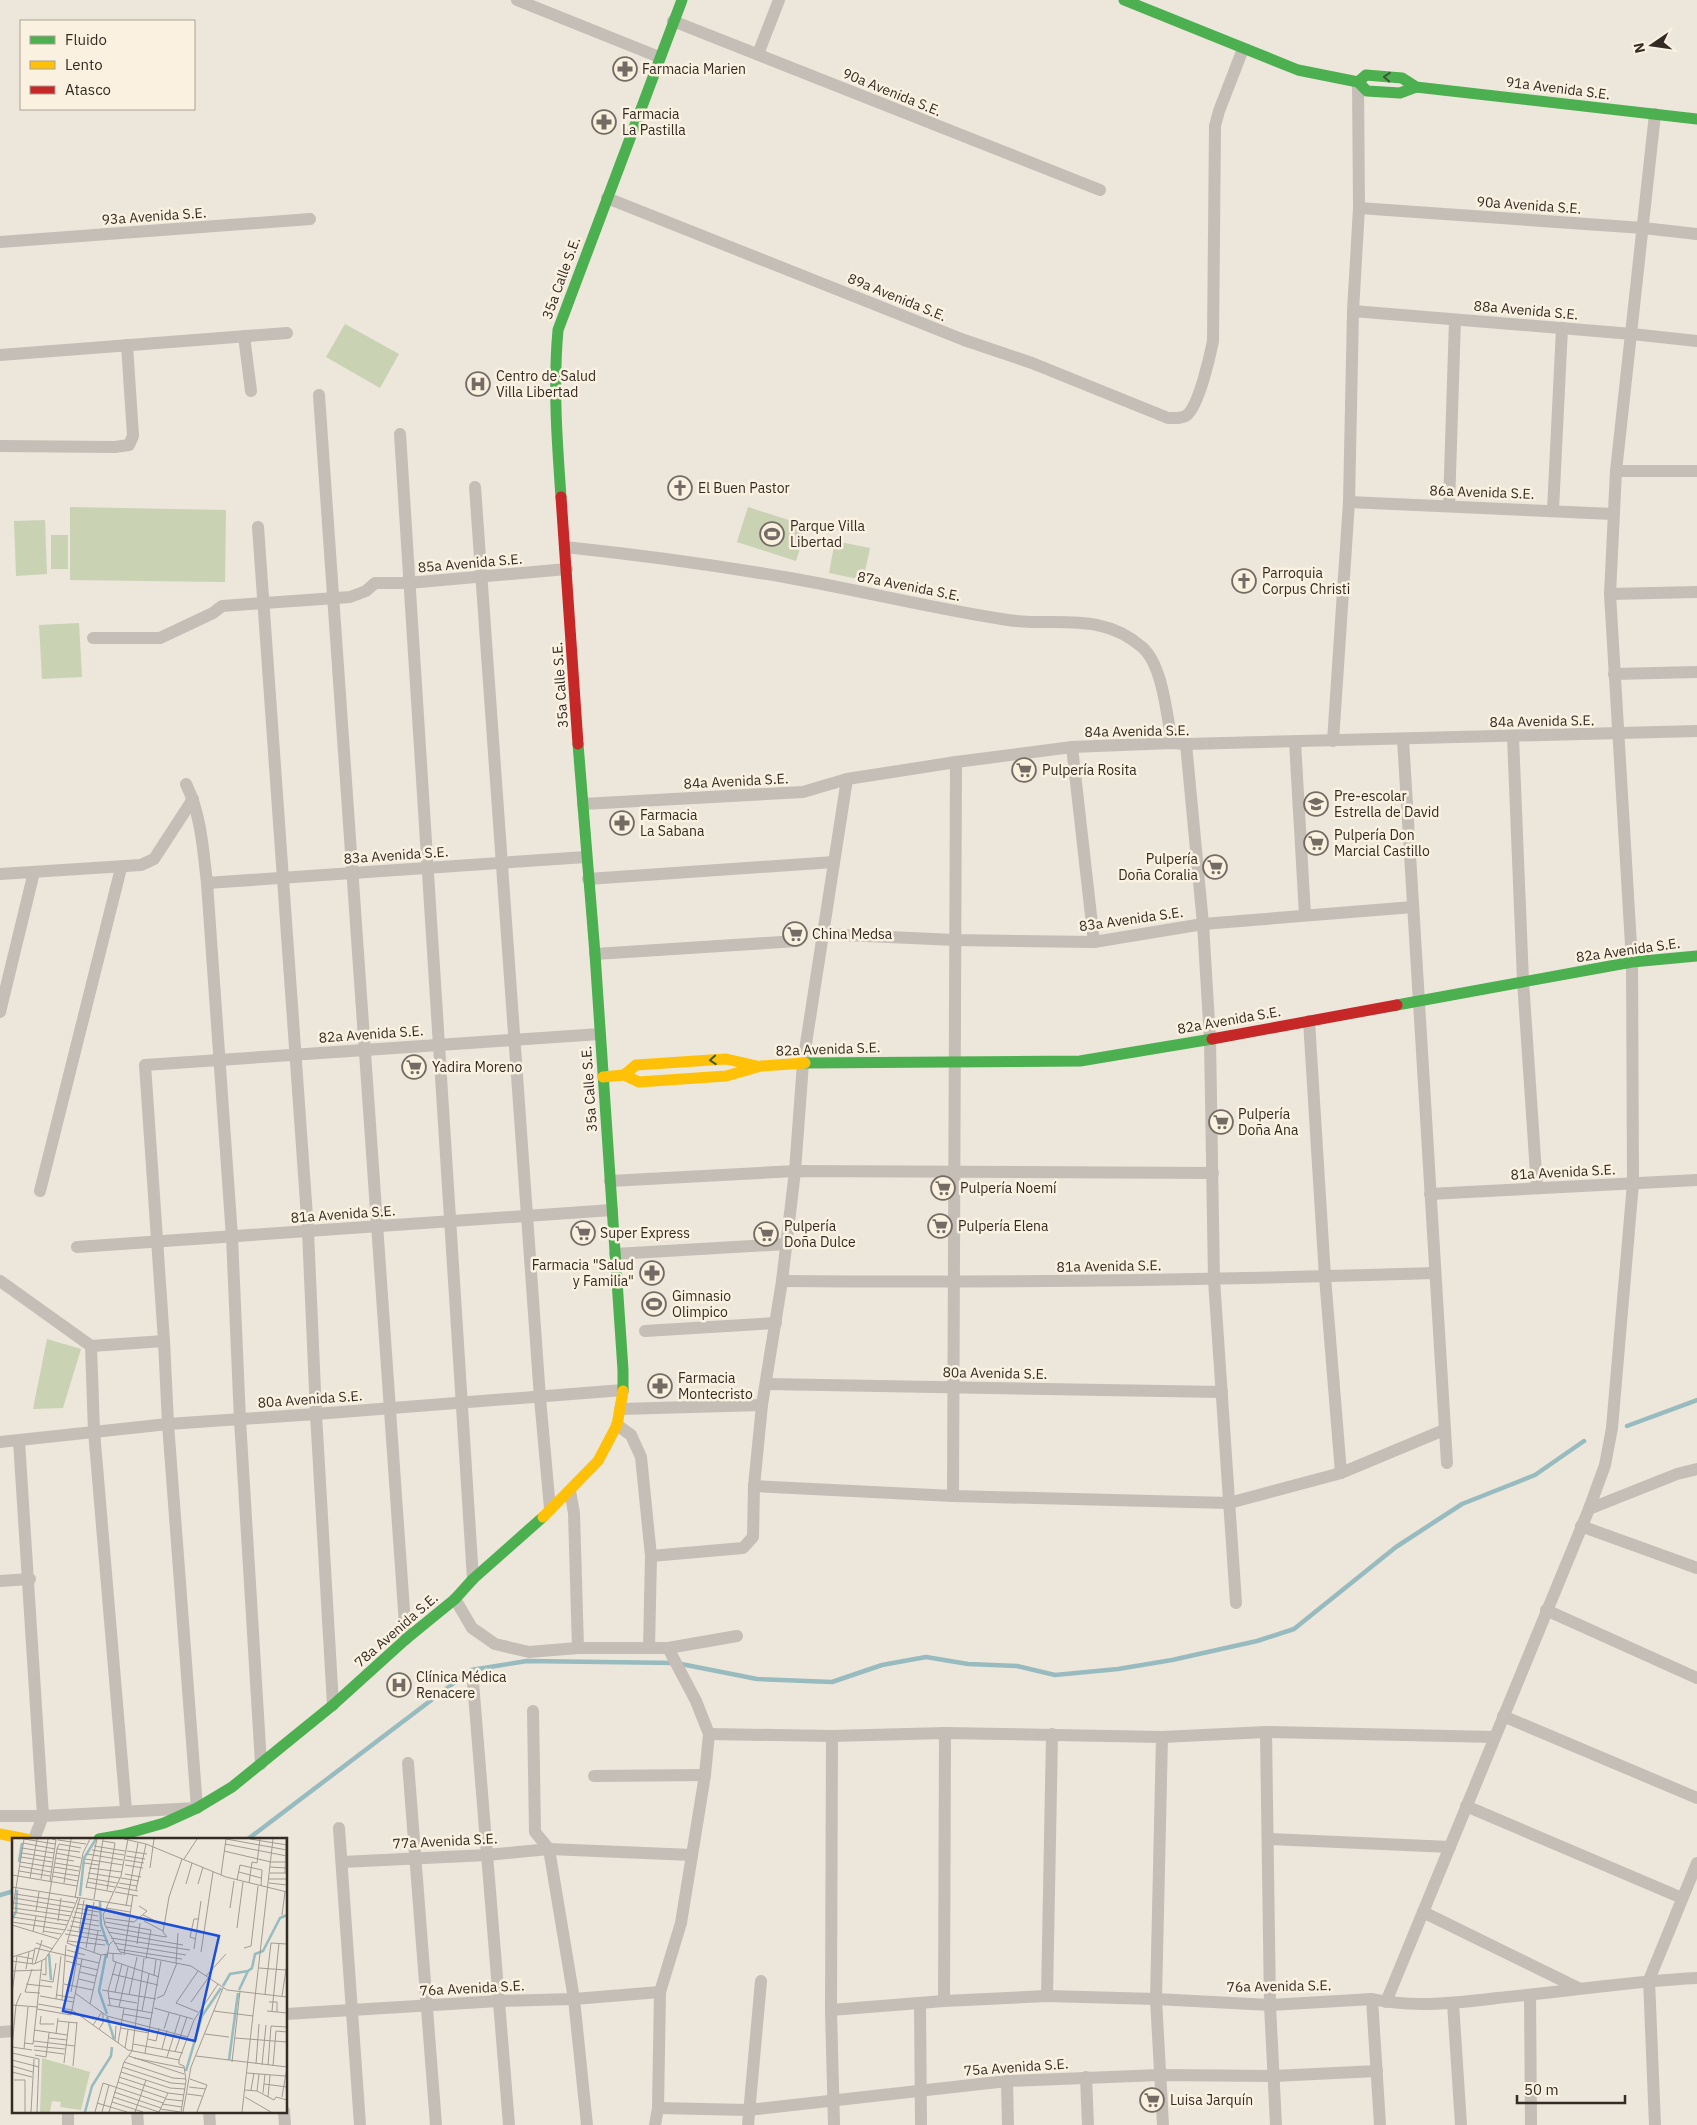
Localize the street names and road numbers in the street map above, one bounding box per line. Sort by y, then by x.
street label: 90a Avenida S.E. [840,64,944,120]
street label: 91a Avenida S.E. [1505,73,1611,103]
street label: 90a Avenida S.E. [1476,192,1582,218]
street label: 93a Avenida S.E. [101,203,207,229]
street label: 35a Calle S.E. [538,234,584,322]
street label: 89a Avenida S.E. [845,269,949,325]
street label: 88a Avenida S.E. [1473,296,1579,324]
street label: 86a Avenida S.E. [1429,481,1535,503]
street label: 85a Avenida S.E. [417,549,523,577]
street label: 87a Avenida S.E. [856,567,962,605]
street label: 35a Calle S.E. [548,641,572,729]
street label: 84a Avenida S.E. [1489,711,1595,731]
street label: 84a Avenida S.E. [1084,721,1190,741]
street label: 84a Avenida S.E. [683,769,789,793]
street label: 83a Avenida S.E. [343,842,449,868]
street label: 83a Avenida S.E. [1078,903,1184,935]
street label: 82a Avenida S.E. [1575,934,1681,966]
street label: 82a Avenida S.E. [1176,1002,1282,1038]
street label: 82a Avenida S.E. [318,1021,424,1047]
street label: 82a Avenida S.E. [775,1038,881,1060]
street label: 35a Calle S.E. [577,1045,601,1133]
street label: 81a Avenida S.E. [1510,1160,1616,1184]
street label: 81a Avenida S.E. [290,1201,396,1227]
street label: 81a Avenida S.E. [1056,1256,1162,1276]
street label: 80a Avenida S.E. [942,1363,1048,1383]
street label: 80a Avenida S.E. [257,1386,363,1412]
street label: 78a Avenida S.E. [350,1589,442,1671]
street label: 77a Avenida S.E. [392,1829,498,1853]
street label: 76a Avenida S.E. [419,1976,525,2000]
street label: 76a Avenida S.E. [1226,1976,1332,1996]
street label: 75a Avenida S.E. [963,2054,1069,2080]

